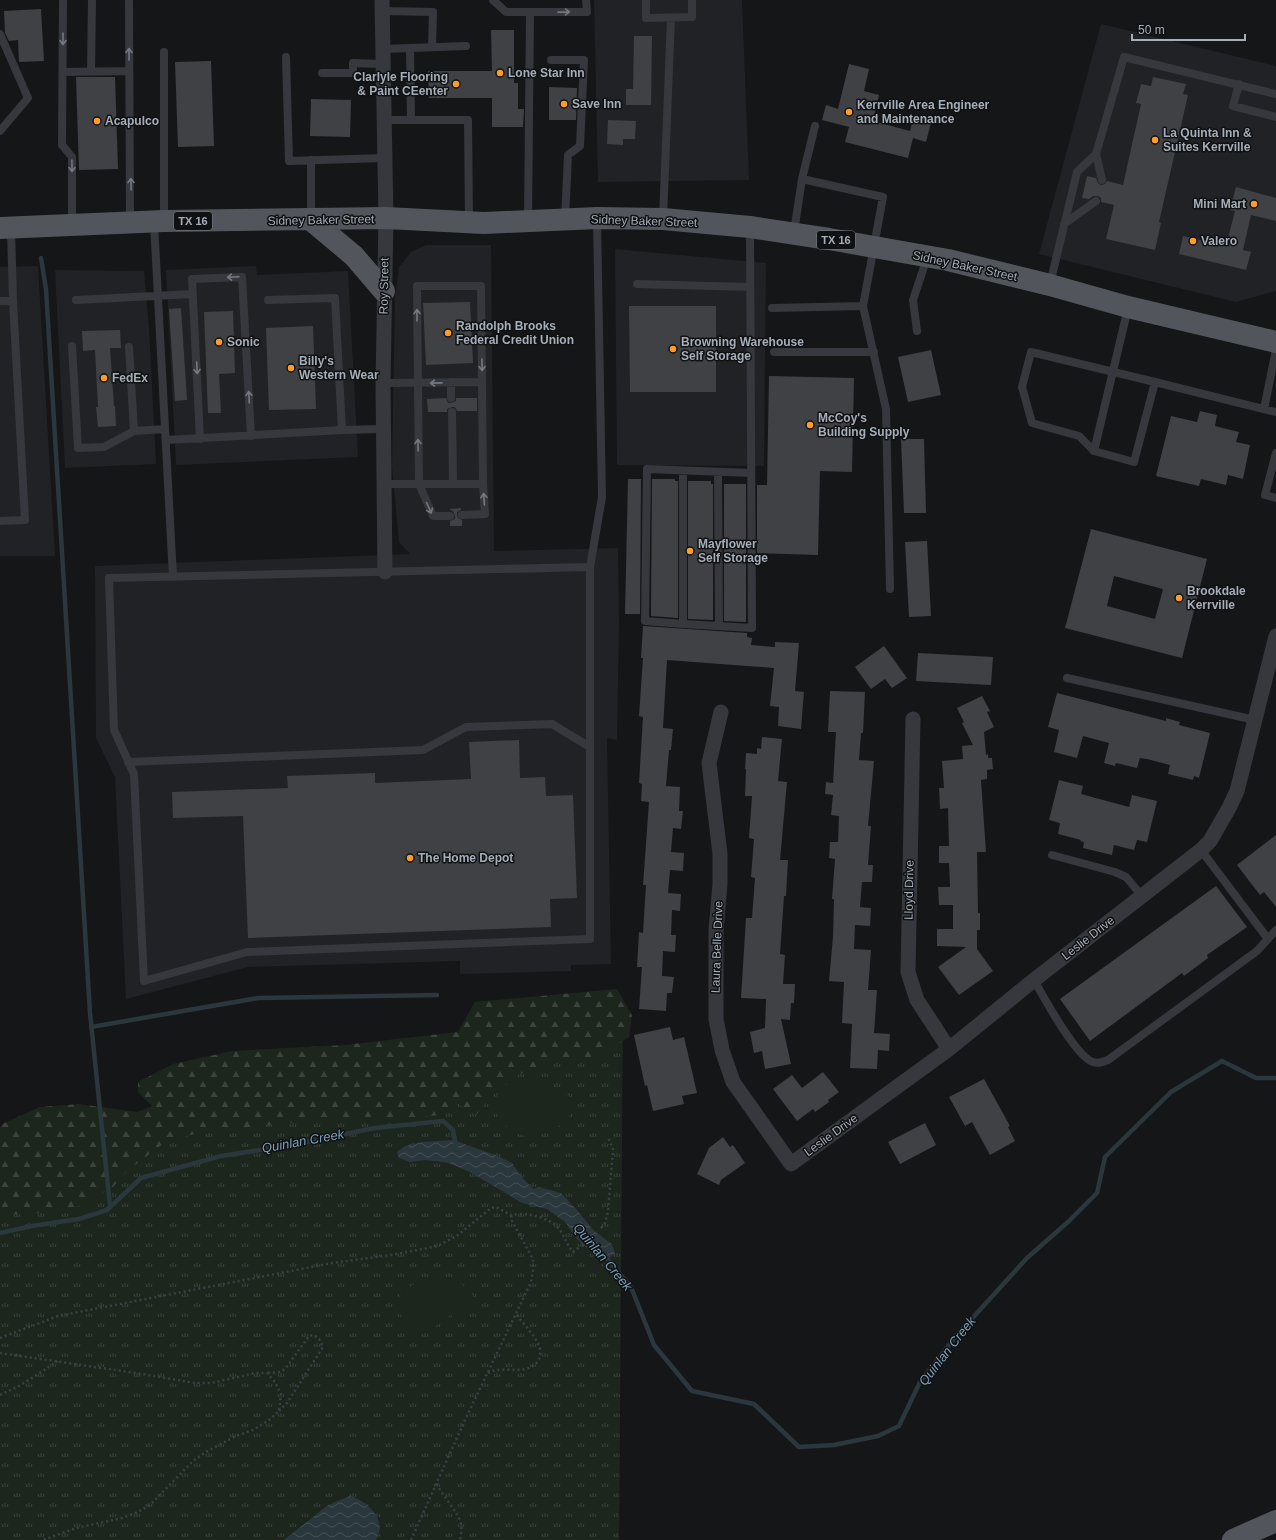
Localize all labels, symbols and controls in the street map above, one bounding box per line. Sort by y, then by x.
one-way arrow [557,9,570,16]
scale bar [1132,16,1245,42]
text: 50 m [1138,23,1165,37]
one-way arrow [59,32,67,45]
one-way arrow [125,48,133,61]
place label: Lone Star Inn [508,66,585,80]
marker: Lone Star Inn [495,68,505,78]
place label: Clarlyle Flooring & Paint CEenter [353,70,448,98]
marker: Clarlyle Flooring & Paint CEenter [451,79,461,89]
place label: Save Inn [572,97,621,111]
place label: Kerrville Area Engineer and Maintenance [857,98,990,126]
marker: Save Inn [559,99,569,109]
marker: Kerrville Area Engineer and Maintenance [844,107,854,117]
place label: Acapulco [105,114,159,128]
marker: Acapulco [92,116,102,126]
place label: La Quinta Inn & Suites Kerrville [1163,126,1252,154]
marker: La Quinta Inn & Suites Kerrville [1150,135,1160,145]
one-way arrow [68,159,76,172]
one-way arrow [127,178,134,191]
place label: Mini Mart [1193,197,1246,211]
marker: Mini Mart [1249,199,1259,209]
road number: TX 16 [174,212,212,230]
street label: Sidney Baker Street [268,212,375,228]
street label: Sidney Baker Street [590,212,698,230]
road number: TX 16 [817,231,855,249]
place label: Valero [1201,234,1237,248]
marker: Valero [1188,236,1198,246]
street label: Sidney Baker Street [911,248,1019,284]
street label: Roy Street [377,257,392,314]
one-way arrow [227,274,240,281]
one-way arrow [413,309,421,322]
place label: Randolph Brooks Federal Credit Union [456,319,574,347]
marker: Randolph Brooks Federal Credit Union [443,328,453,338]
place label: Sonic [227,335,260,349]
place label: Browning Warehouse Self Storage [681,335,804,363]
marker: Sonic [214,337,224,347]
marker: Browning Warehouse Self Storage [668,344,678,354]
place label: Billy's Western Wear [299,354,379,382]
one-way arrow [478,358,486,371]
one-way arrow [193,361,200,374]
marker: Billy's Western Wear [286,363,296,373]
place label: FedEx [112,371,148,385]
marker: FedEx [99,373,109,383]
one-way arrow [430,379,443,387]
one-way arrow [245,391,252,404]
place label: McCoy's Building Supply [818,411,910,439]
marker: McCoy's Building Supply [805,420,815,430]
one-way arrow [414,439,422,452]
one-way arrow [481,493,488,506]
one-way arrow [426,501,434,513]
place label: Mayflower Self Storage [698,537,768,565]
marker: Mayflower Self Storage [685,546,695,556]
place label: Brookdale Kerrville [1187,584,1246,612]
marker: Brookdale Kerrville [1174,593,1184,603]
place label: The Home Depot [418,851,513,865]
marker: The Home Depot [405,853,415,863]
street label: Lloyd Drive [901,860,917,920]
street label: Laura Belle Drive [708,900,726,993]
street label: Leslie Drive [1059,913,1117,963]
street label: Leslie Drive [802,1111,861,1159]
water label: Quinlan Creek [261,1126,347,1156]
water label: Quinlan Creek [571,1220,636,1295]
water label: Quinlan Creek [916,1312,979,1388]

